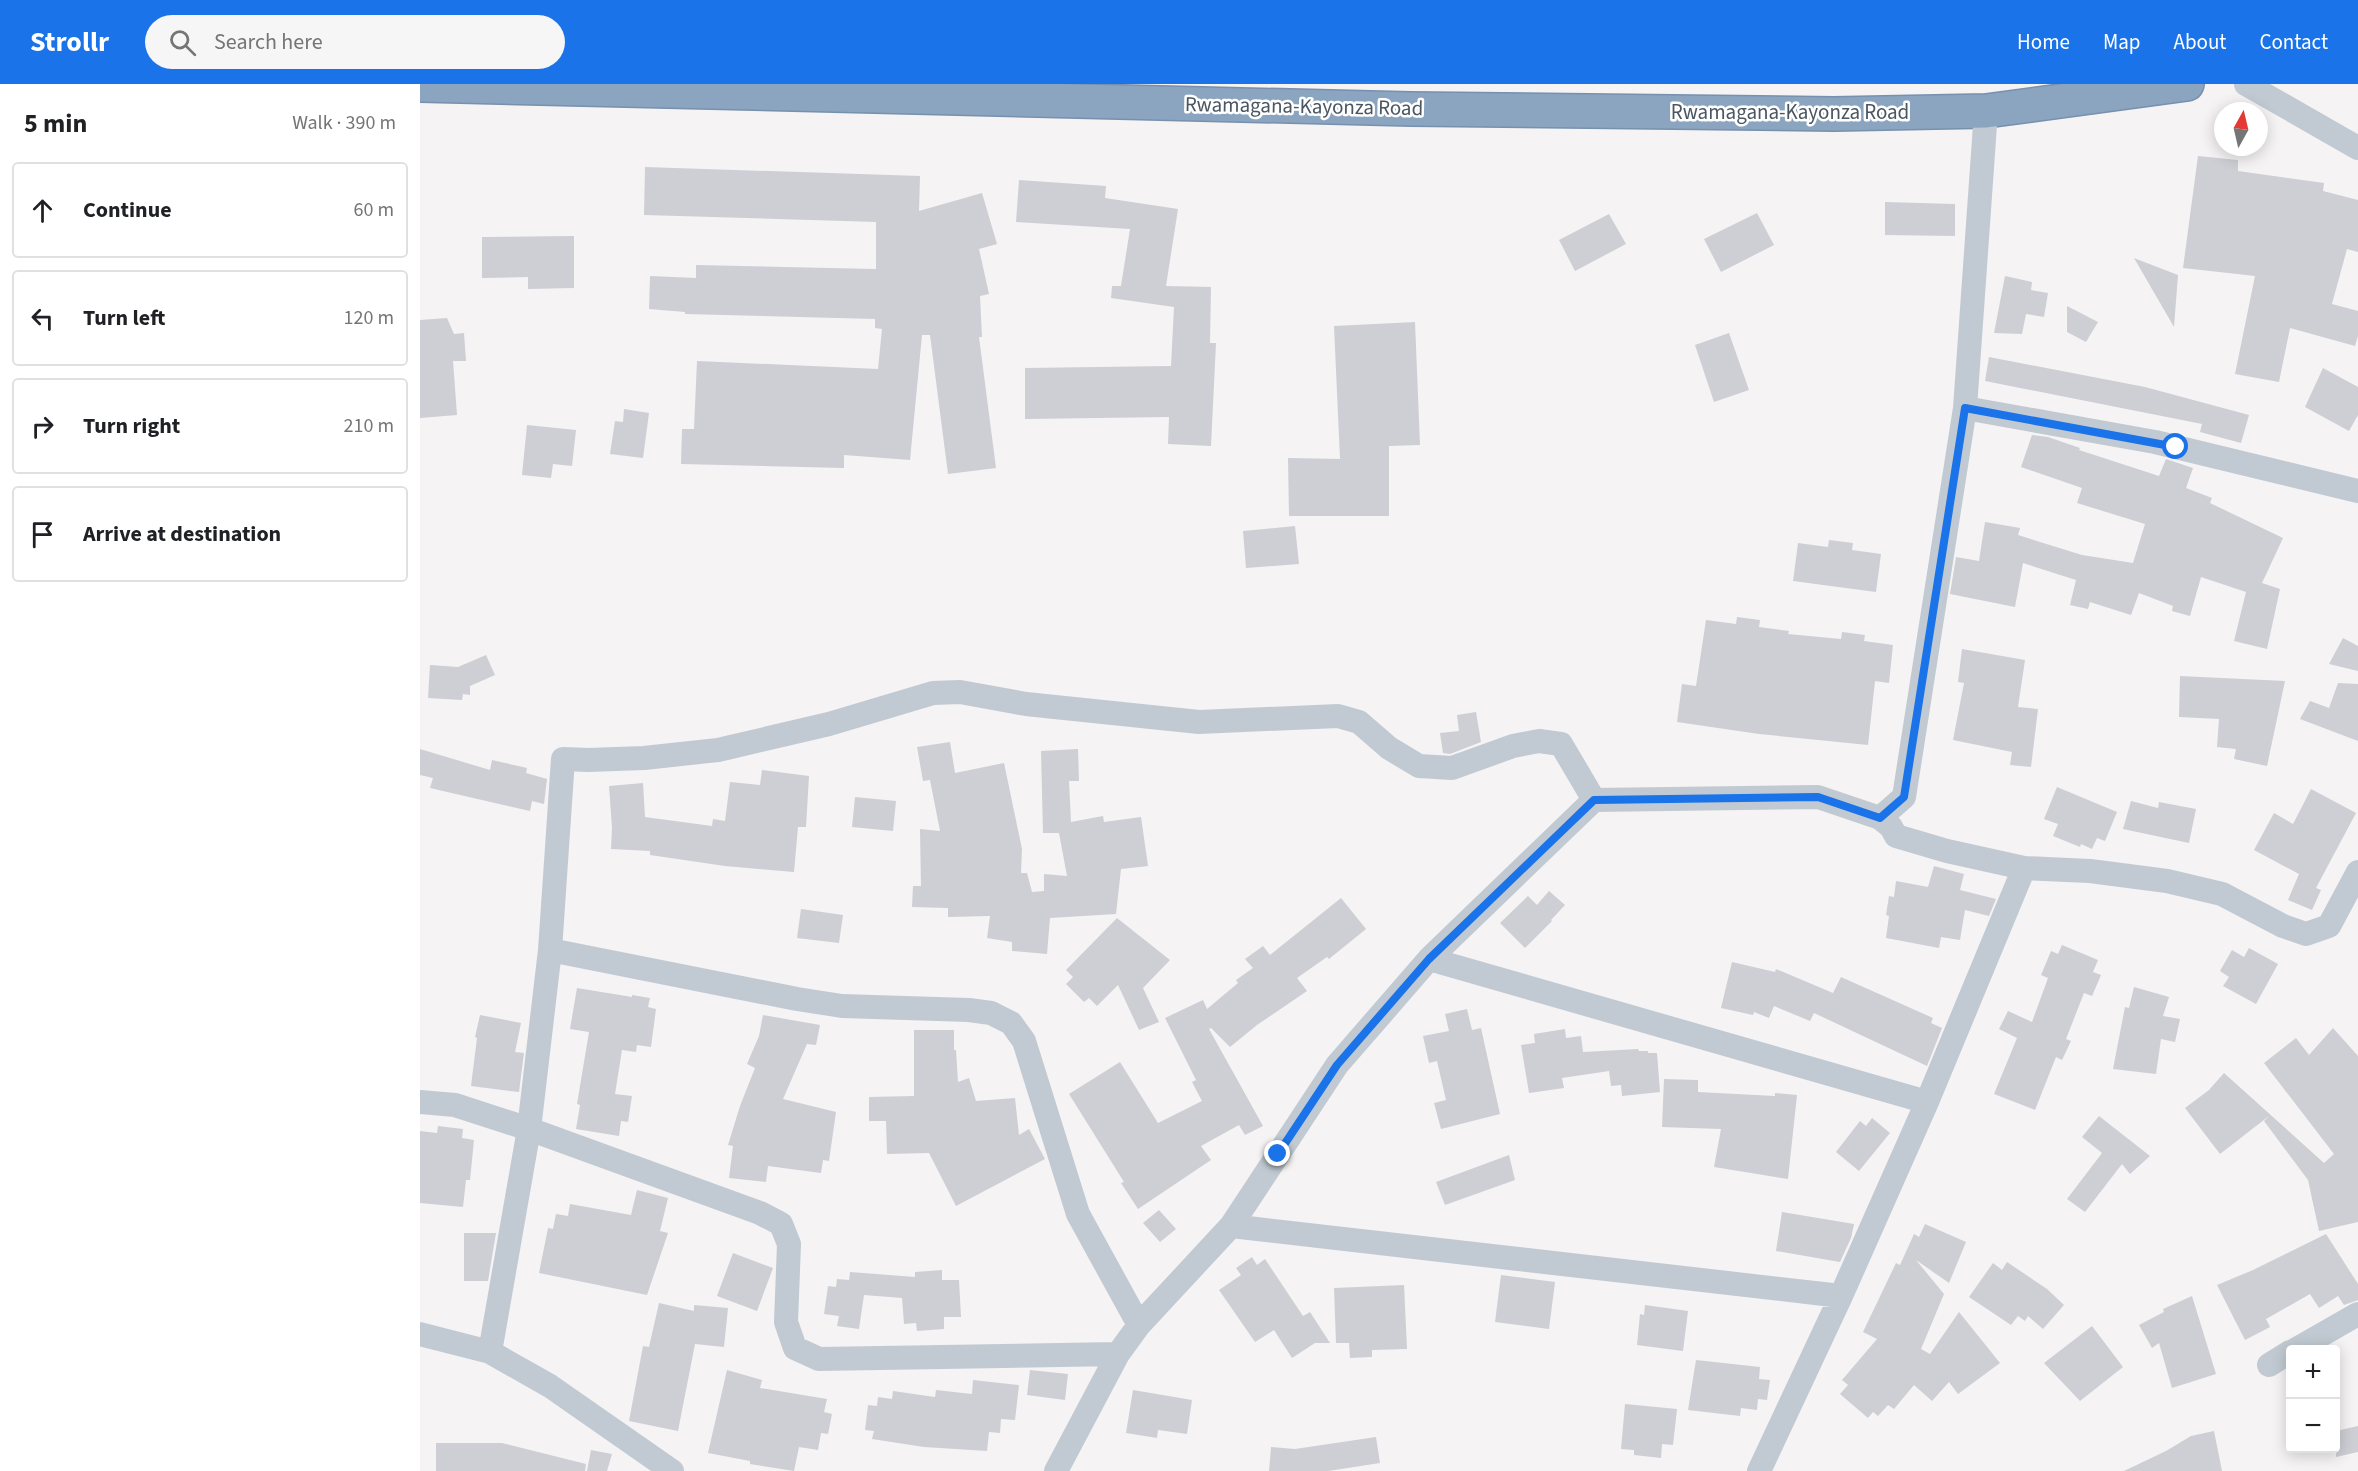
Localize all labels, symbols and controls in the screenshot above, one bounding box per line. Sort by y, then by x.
search box [145,15,565,69]
text: Strollr [30,22,109,62]
icon: search [166,26,199,59]
text: Search here [214,26,323,58]
text: Home [2017,27,2070,57]
text: Map [2103,27,2141,57]
text: About [2174,27,2226,57]
text: Contact [2259,27,2328,57]
street label: Rwamagana-Kayonza Road [1185,89,1423,123]
street label: Rwamagana-Kayonza Road [1671,97,1909,127]
north arrow [2214,102,2268,156]
text: 5 min [24,105,87,142]
text: Walk · 390 m [292,109,396,137]
icon: ahead [26,194,59,227]
text: Continue [83,194,172,226]
text: 60 m [354,196,394,224]
icon: left [26,302,59,335]
text: Turn left [83,302,165,334]
text: 120 m [344,304,394,332]
icon: right [26,410,59,443]
text: Turn right [83,410,180,442]
text: 210 m [344,412,394,440]
route start [2162,433,2188,459]
icon: arrive [26,518,59,551]
text: Arrive at destination [83,518,281,550]
route end [1264,1140,1290,1166]
map controls [2286,1345,2340,1453]
button: + [2286,1345,2340,1399]
button: − [2286,1399,2340,1453]

